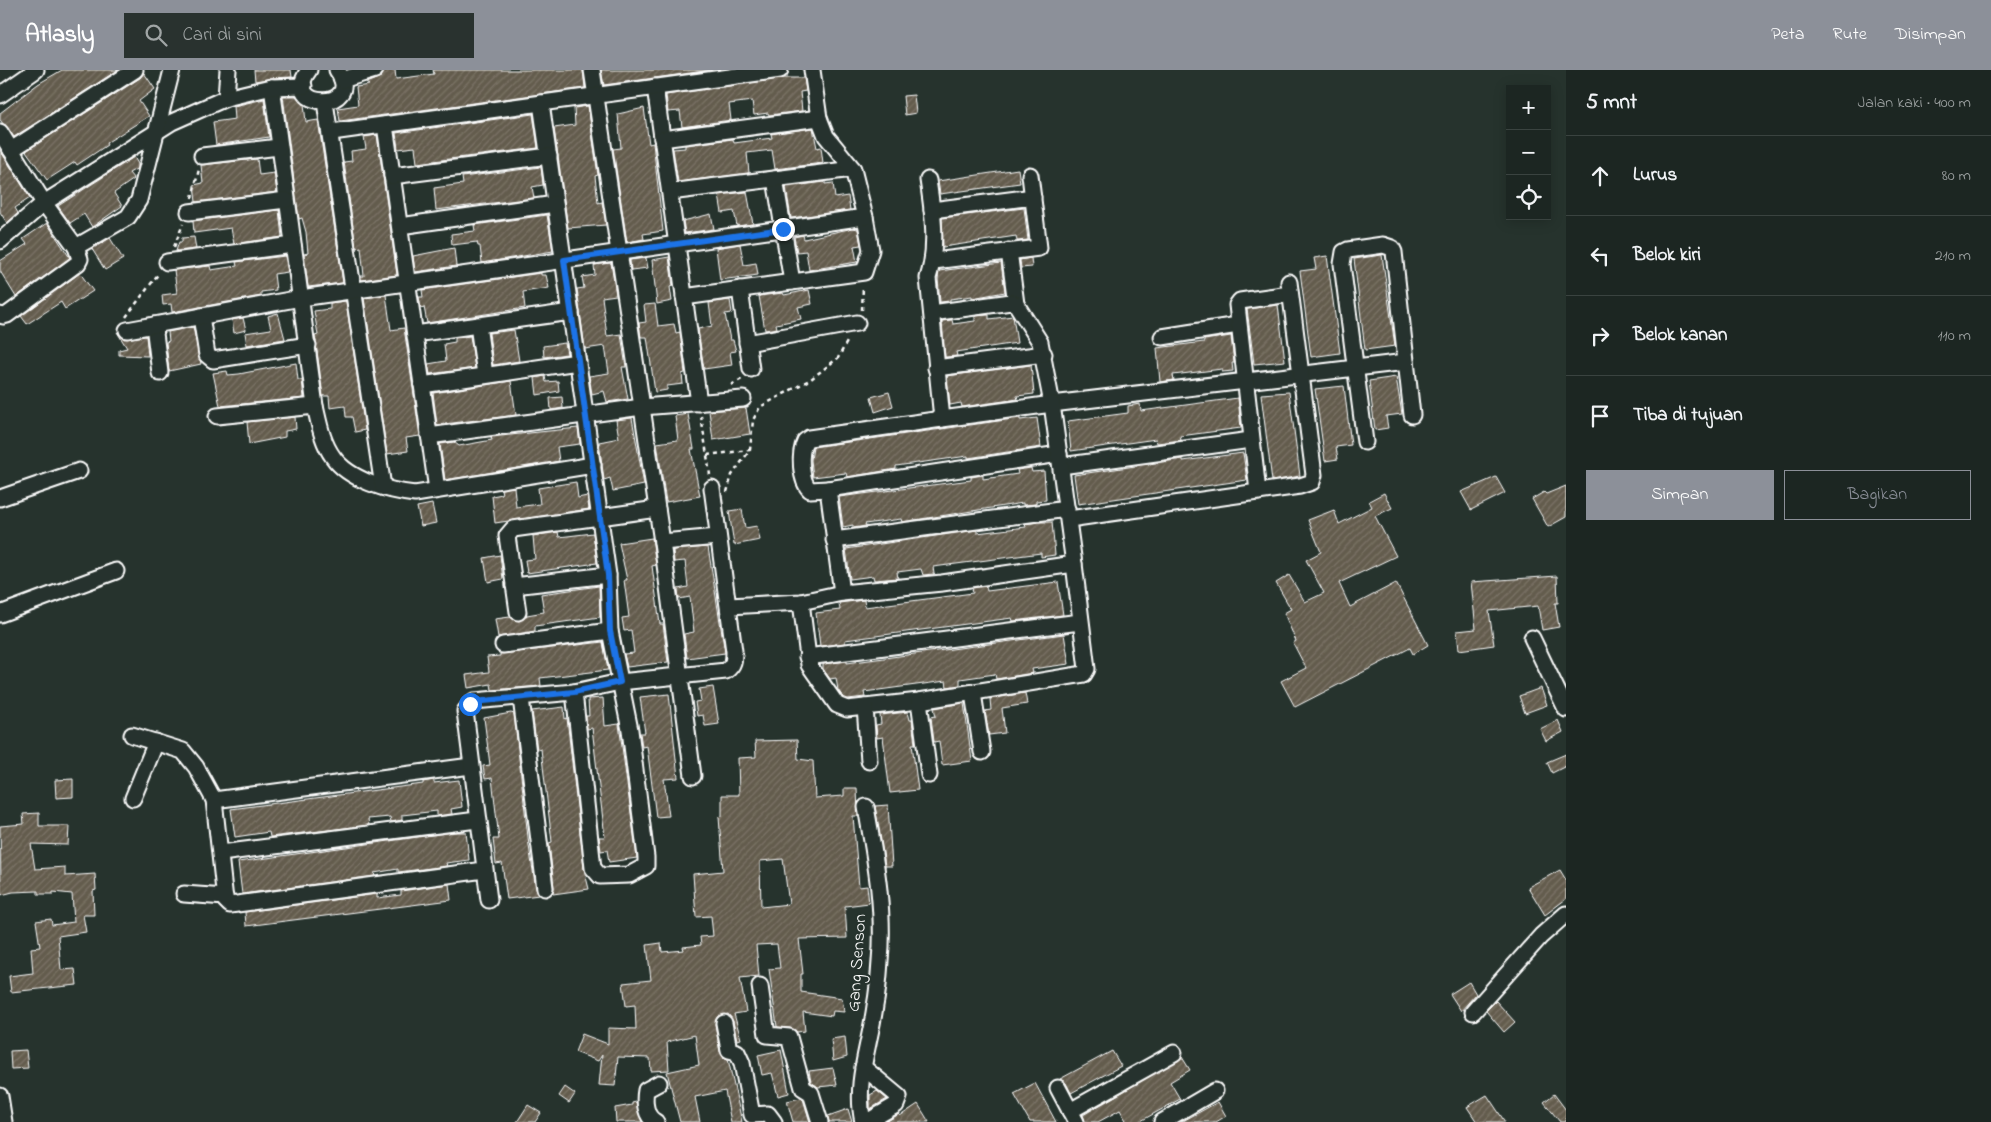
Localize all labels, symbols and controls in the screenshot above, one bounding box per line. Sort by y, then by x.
search box [124,13,474,58]
text: Atlasly [25,18,94,53]
icon: search [142,21,170,49]
text: Cari di sini [182,22,262,49]
text: Peta [1771,22,1804,48]
text: Rute [1832,22,1867,48]
text: Disimpan [1895,22,1966,48]
map controls [1506,85,1551,220]
button: + [1506,85,1551,130]
text: 5 mnt [1586,88,1637,118]
text: Jalan kaki · 400 m [1858,91,1971,115]
button: − [1506,130,1551,175]
icon: ahead [1586,162,1614,190]
text: Lurus [1633,162,1677,189]
text: 80 m [1942,164,1971,188]
button: locate [1506,175,1551,220]
route end [772,218,795,241]
icon: left [1586,242,1614,270]
text: Belok kiri [1633,242,1701,269]
text: 210 m [1935,244,1971,268]
icon: right [1586,322,1614,350]
text: Belok kanan [1633,322,1727,349]
text: 110 m [1937,324,1971,348]
icon: arrive [1586,402,1614,430]
text: Tiba di tujuan [1633,402,1743,429]
button: Simpan [1586,470,1774,520]
button: Bagikan [1784,470,1971,520]
route start [459,693,482,716]
street label: Gang Senson [842,913,875,1013]

